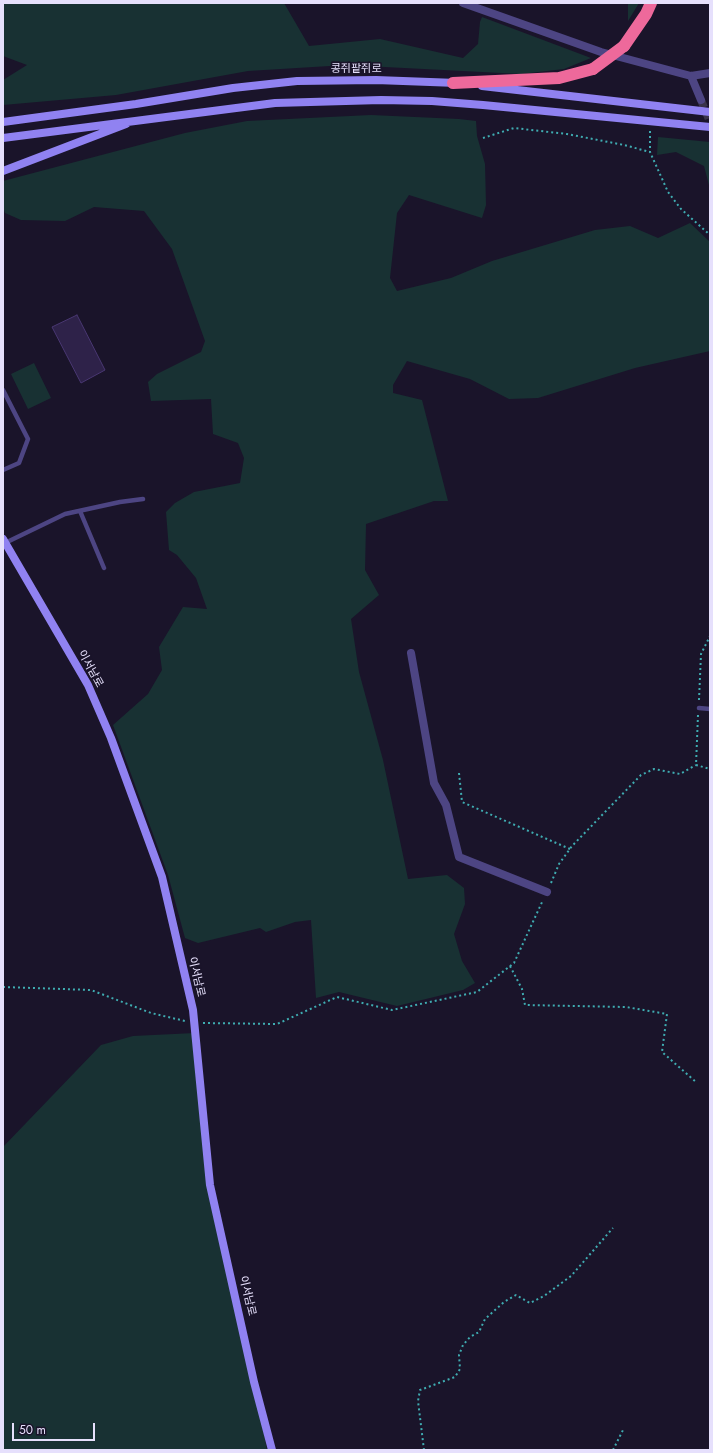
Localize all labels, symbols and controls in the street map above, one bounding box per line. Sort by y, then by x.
street label: 콩쥐팥쥐로 [331,62,381,76]
street label: 이서남로 [74,648,106,690]
street label: 이서남로 [185,956,207,998]
street label: 이서남로 [236,1275,258,1317]
scale bar [14,1415,97,1441]
text: 50 m [19,1421,46,1439]

